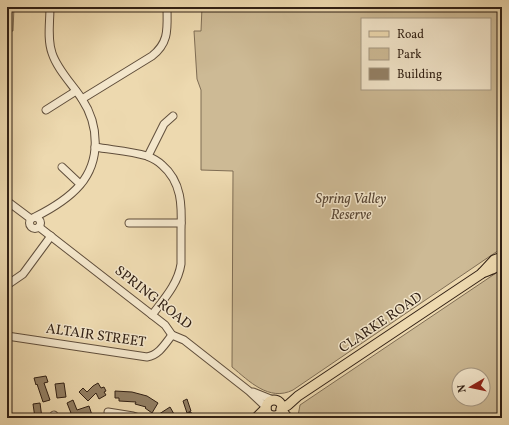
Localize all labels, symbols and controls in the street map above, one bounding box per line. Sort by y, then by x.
legend [361,18,491,90]
text: Road [397,27,424,43]
text: Park [397,47,422,63]
text: Building [397,67,442,83]
park label: Spring Valley Reserve [316,190,387,225]
street label: SPRING ROAD [110,262,196,334]
street label: CLARKE ROAD [336,288,426,358]
street label: ALTAIR STREET [45,320,147,352]
north arrow [451,367,491,407]
text: N [455,383,471,393]

